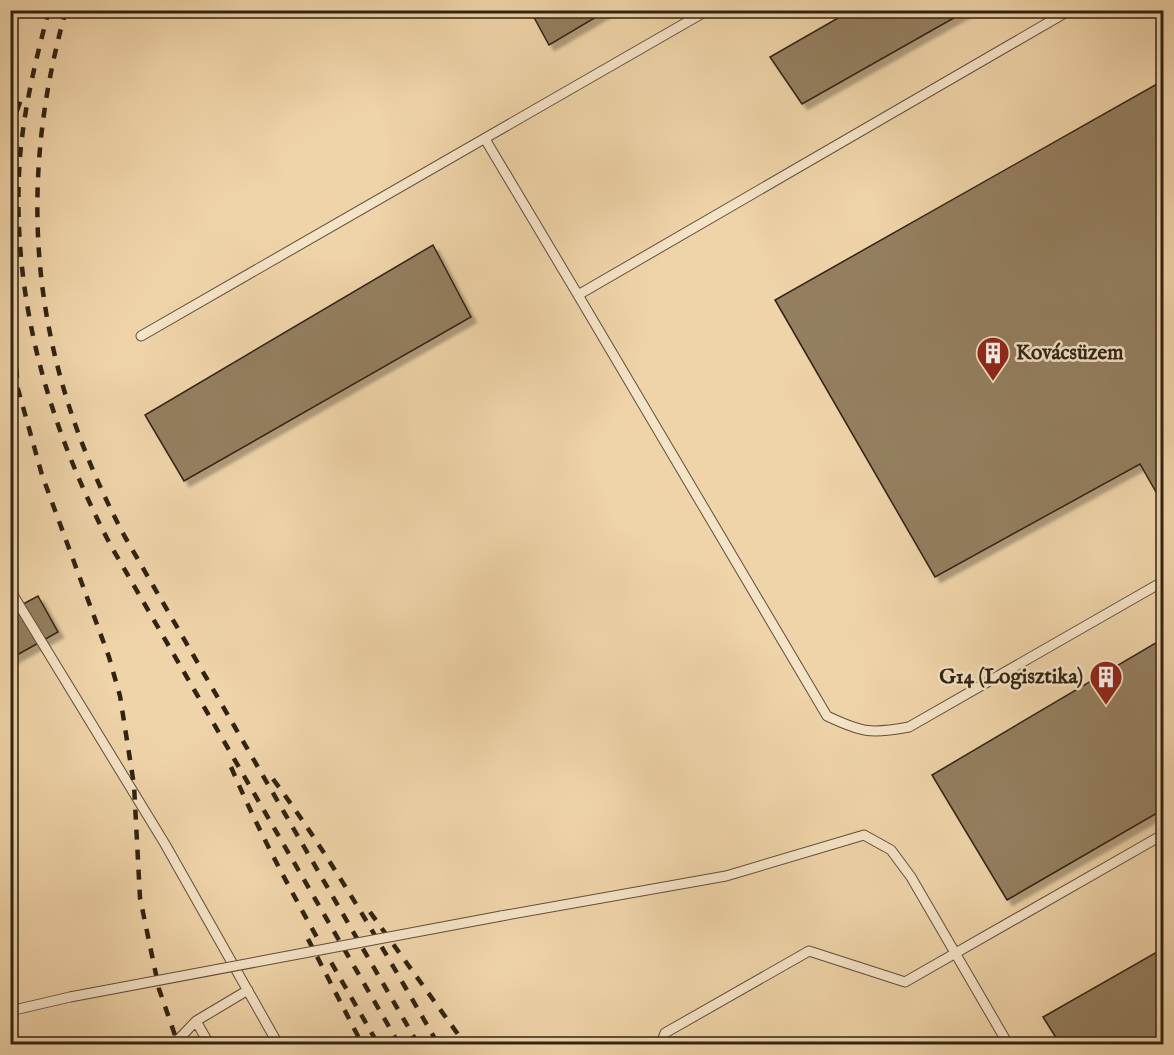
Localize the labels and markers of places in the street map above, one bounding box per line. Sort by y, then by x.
building icon: Kovácsüzem [975,335,1011,382]
place label: Kovácsüzem [1016,340,1124,367]
building icon: G14 (Logisztika) [1088,659,1124,706]
place label: G14 (Logisztika) [939,664,1083,691]

